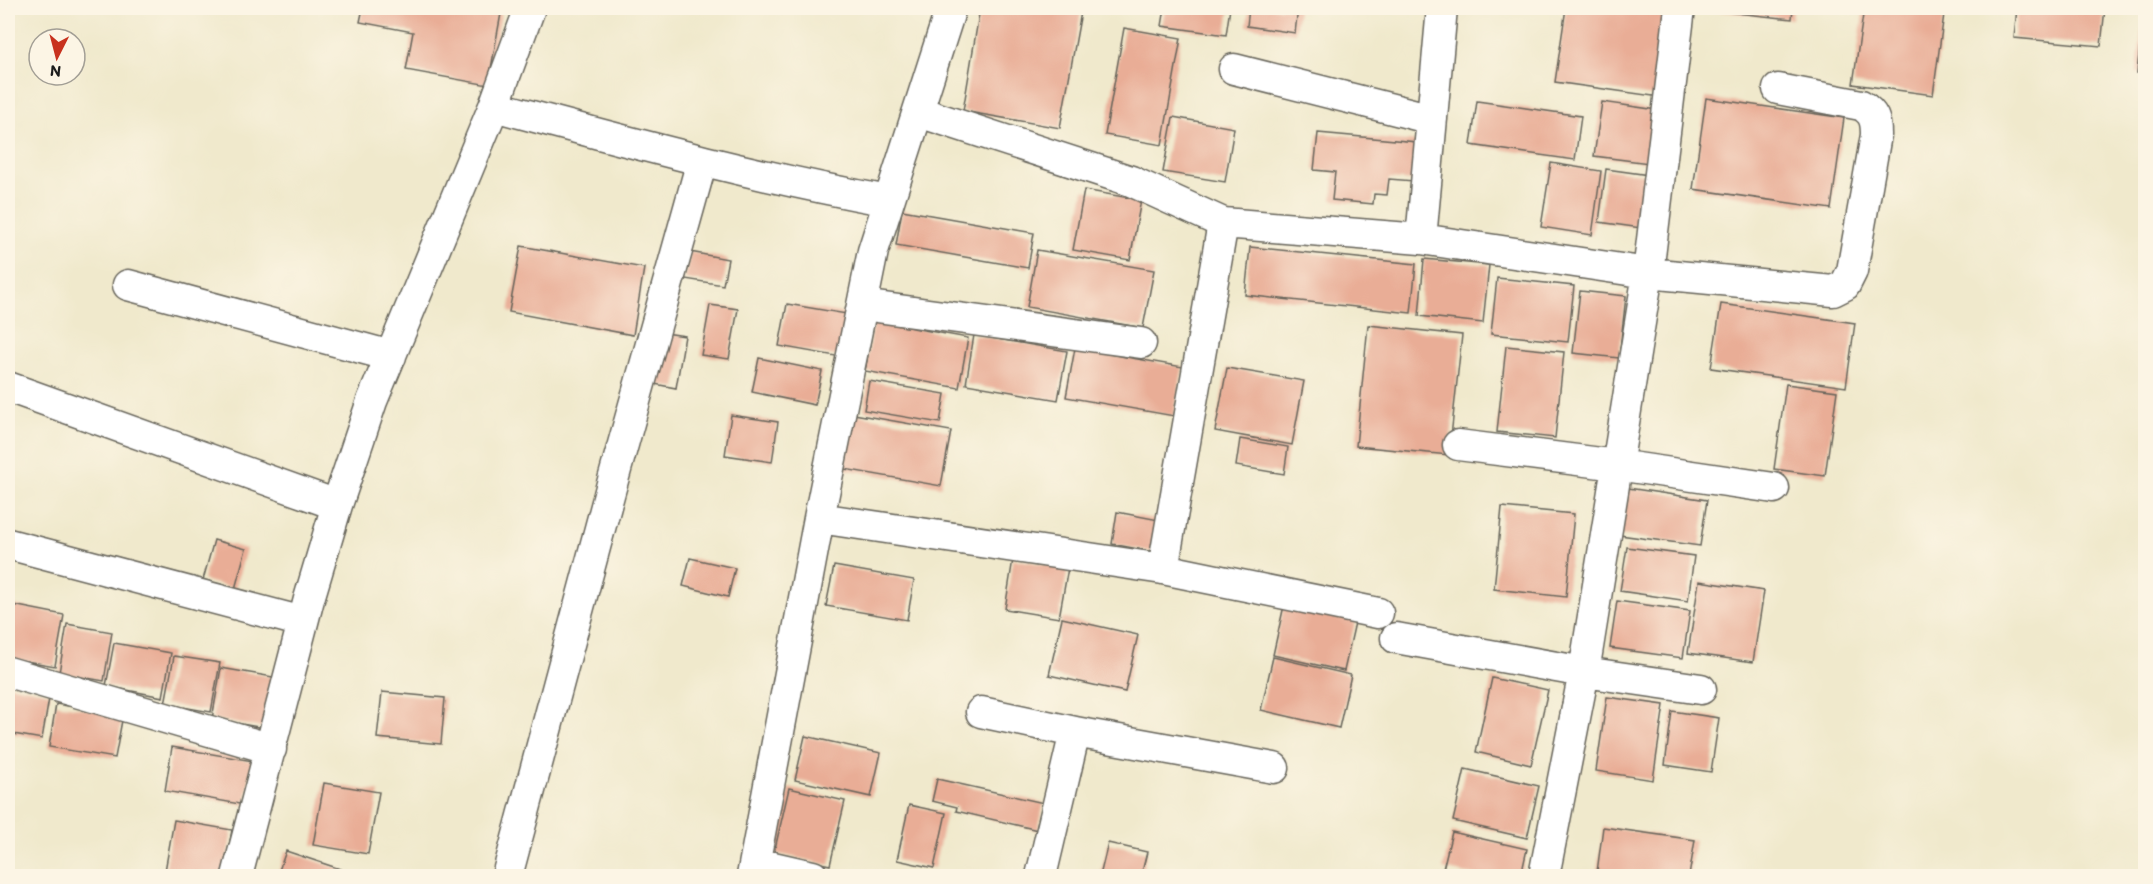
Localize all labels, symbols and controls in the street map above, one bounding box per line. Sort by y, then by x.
north arrow [27,27,87,87]
text: N [49,61,62,81]

